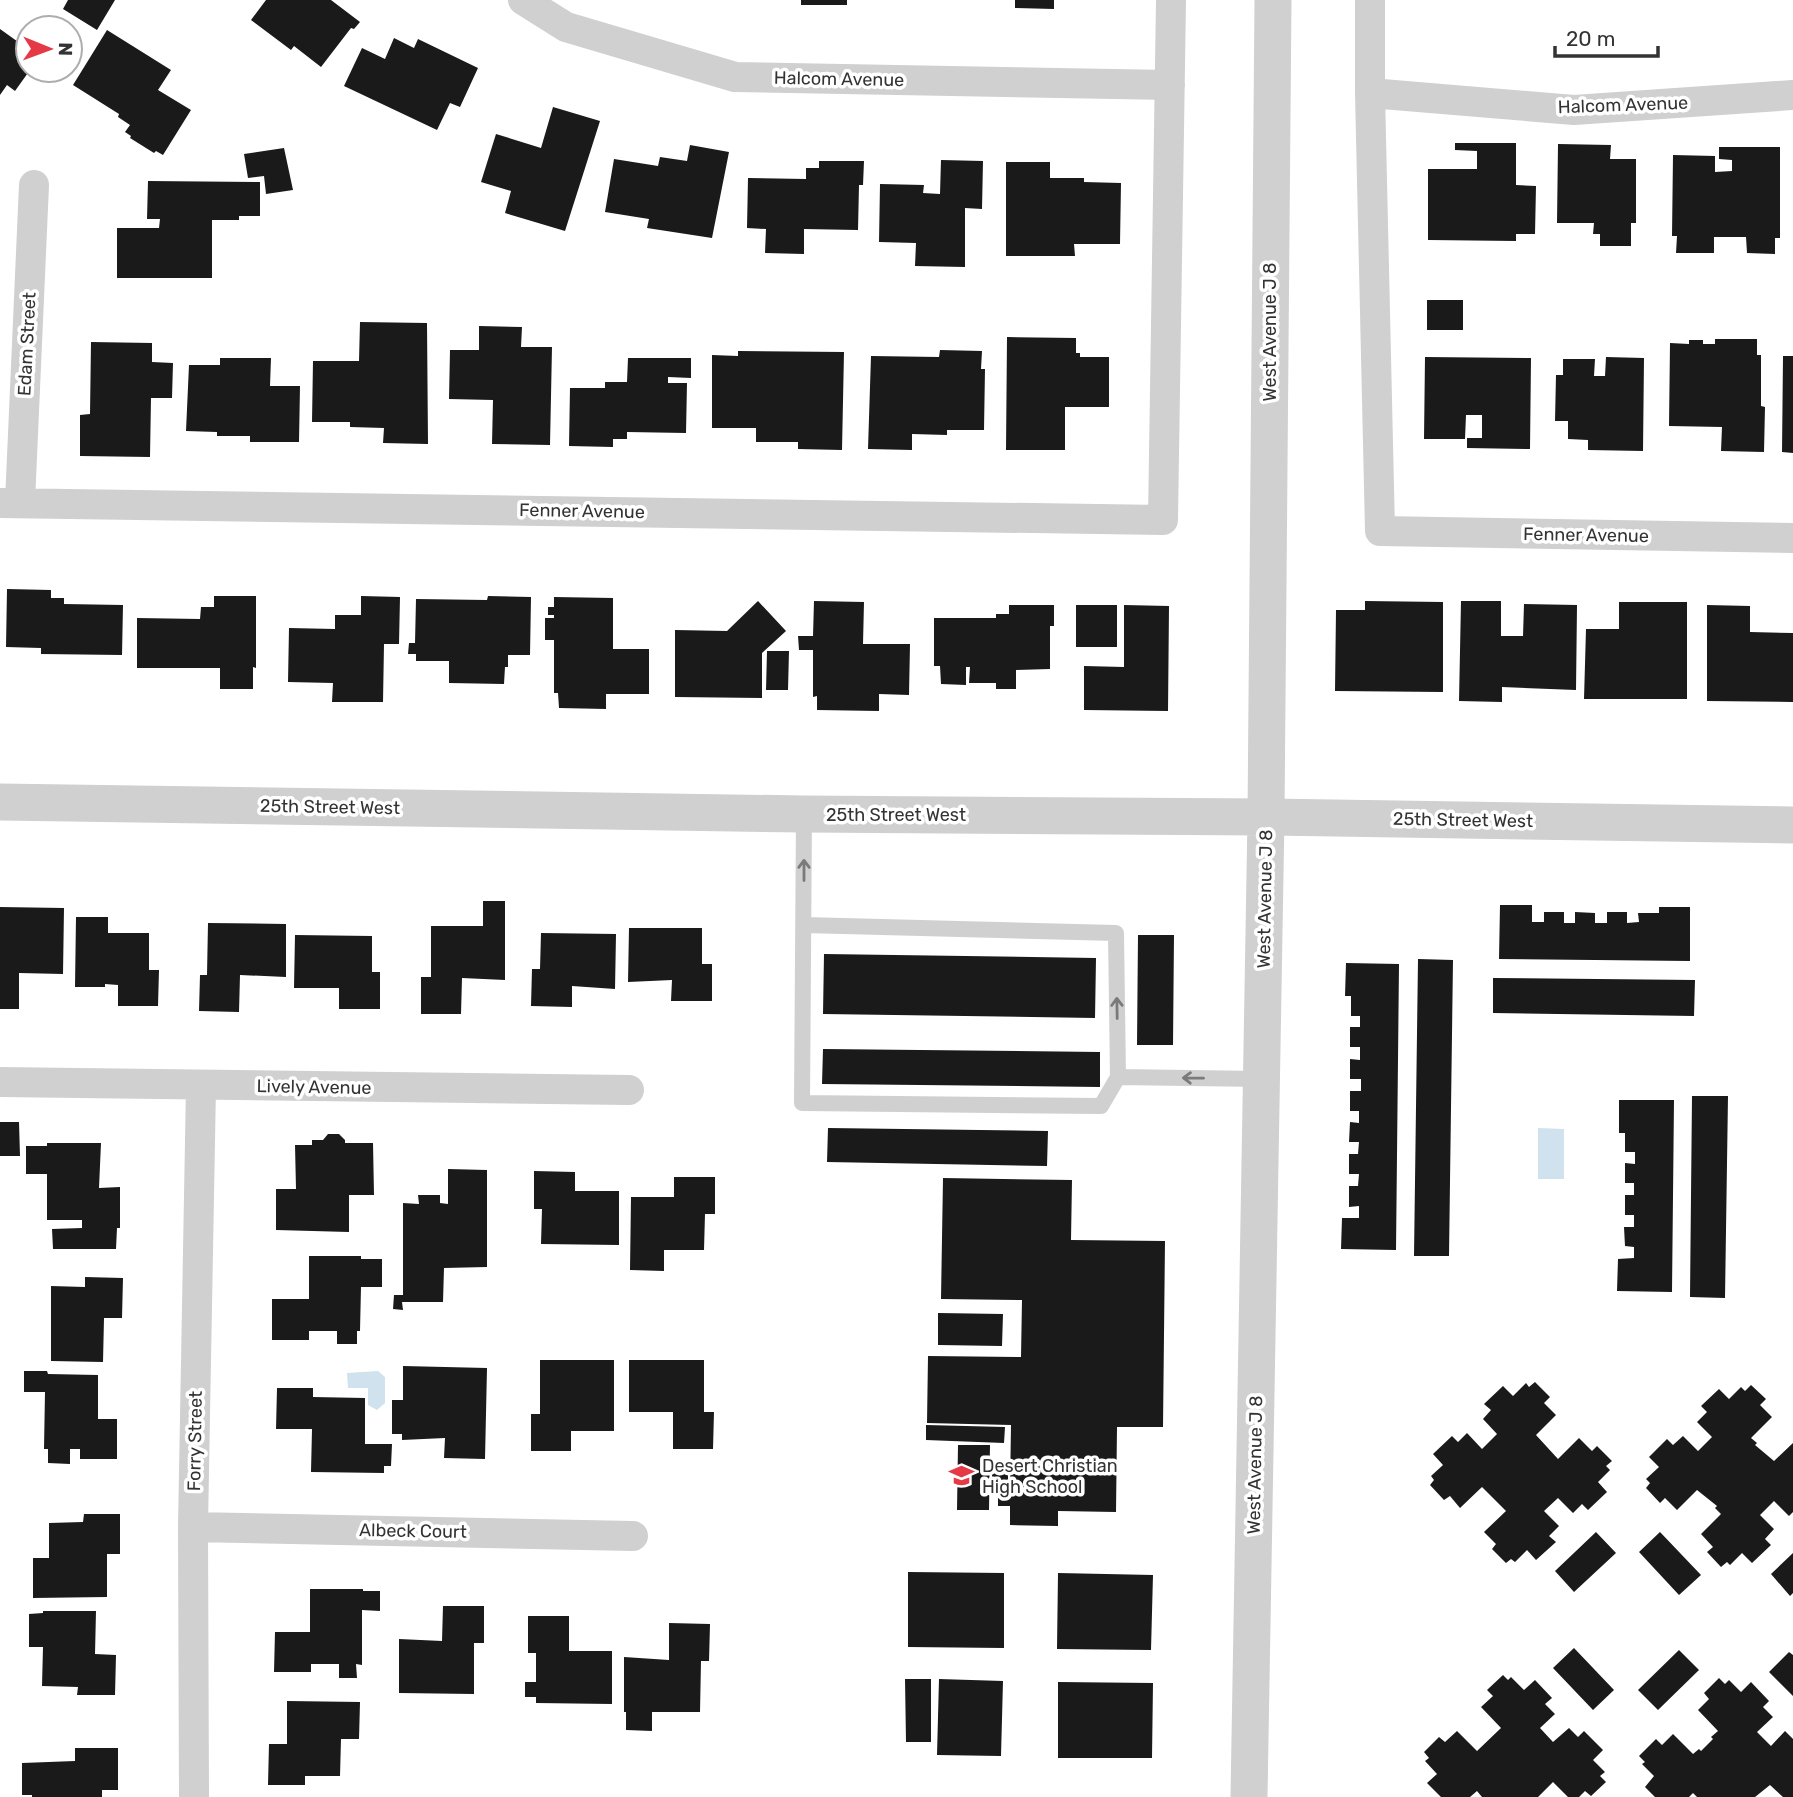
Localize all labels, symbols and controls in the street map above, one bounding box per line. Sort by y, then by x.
north arrow [14,14,84,84]
scale bar [1555,14,1658,58]
text: 20 m [1566,26,1615,51]
text: N [54,42,77,56]
street label: Halcom Avenue [774,67,904,91]
street label: Halcom Avenue [1557,92,1689,118]
street label: West Avenue J 8 [1259,263,1281,401]
street label: Edam Street [13,292,41,396]
street label: Fenner Avenue [519,499,645,523]
street label: Fenner Avenue [1523,523,1649,547]
street label: 25th Street West [260,795,400,819]
street label: 25th Street West [826,804,966,826]
street label: 25th Street West [1393,808,1533,832]
street label: West Avenue J 8 [1253,829,1277,969]
one-way arrow [797,859,811,882]
one-way arrow [1110,997,1124,1020]
one-way arrow [1182,1071,1205,1085]
street label: Lively Avenue [256,1075,372,1099]
street label: Forry Street [183,1391,207,1491]
street label: West Avenue J 8 [1243,1395,1267,1535]
place label: Desert Christian High School [982,1455,1118,1498]
school or university icon: Desert Christian High School [948,1462,976,1490]
street label: Albeck Court [359,1519,467,1543]

